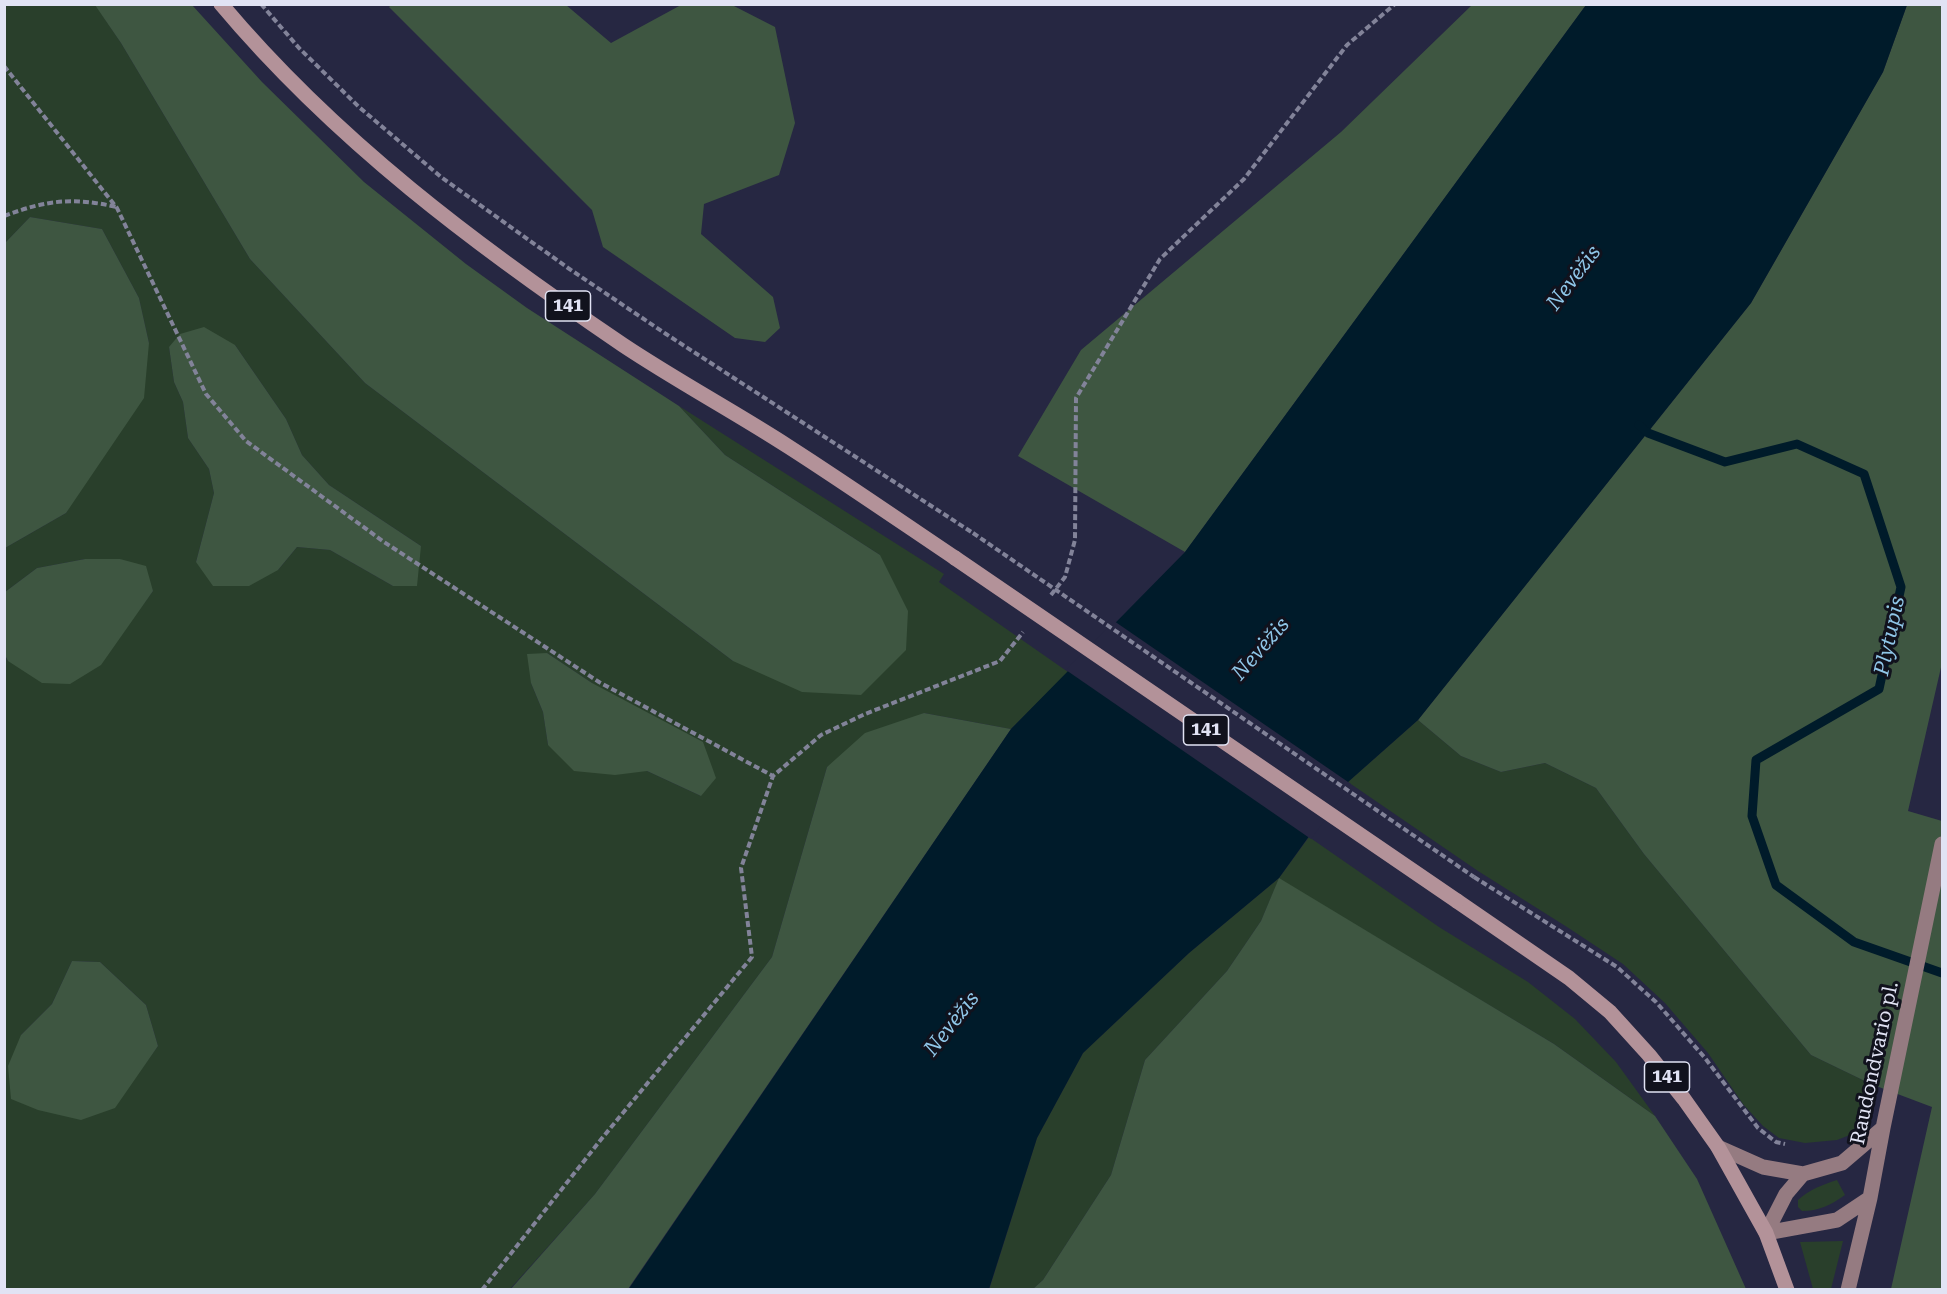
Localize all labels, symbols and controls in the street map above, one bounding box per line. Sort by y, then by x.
water label: Nevėžis [1541,241,1607,315]
road number: 141 [546,291,590,321]
water label: Plytupis [1869,594,1911,678]
water label: Nevėžis [1227,613,1295,685]
road number: 141 [1184,715,1228,745]
street label: Raudondvario pl. [1846,979,1904,1147]
water label: Nevėžis [919,987,985,1061]
road number: 141 [1644,1062,1690,1092]

